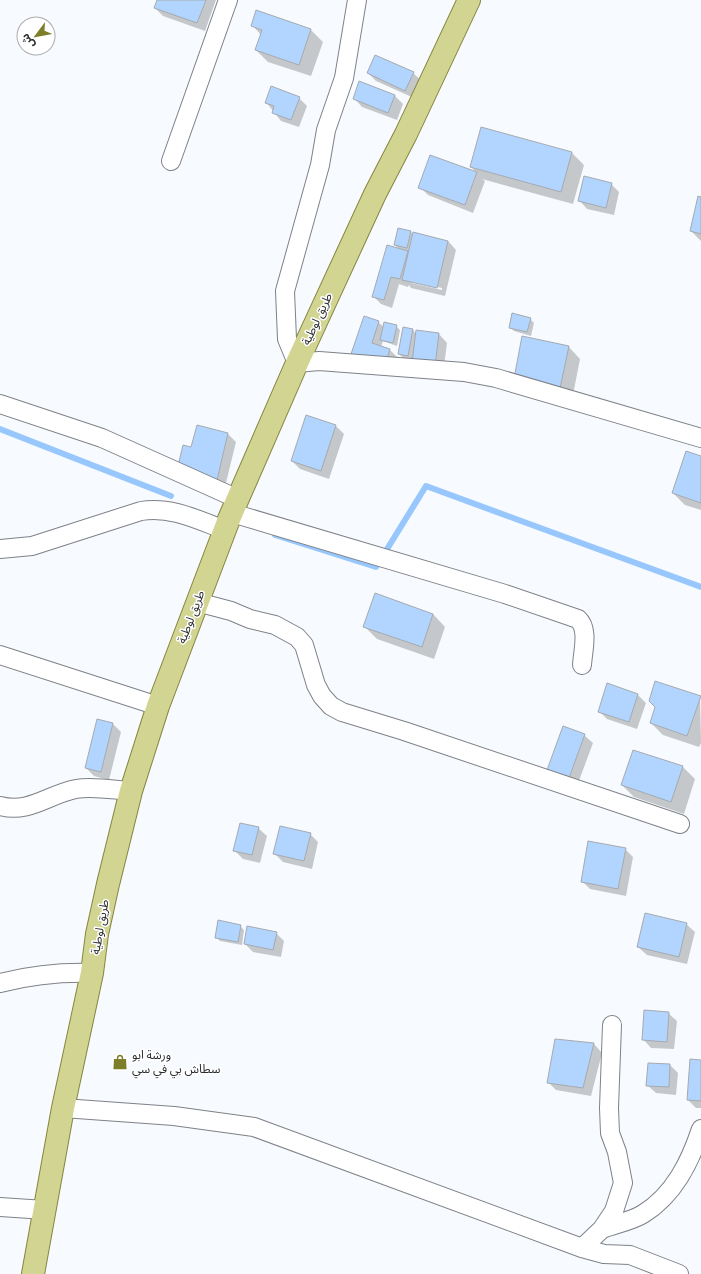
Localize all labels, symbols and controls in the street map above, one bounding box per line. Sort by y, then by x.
north arrow [16,16,56,56]
text: ش [18,31,37,51]
street label: طريق لوطية [298,290,336,348]
street label: طريق لوطية [174,588,208,646]
street label: طريق لوطية [87,898,113,956]
place label: ورشة ابو سطاش بي في سي [132,1047,220,1079]
shop icon: ورشة ابو سطاش بي في سي [111,1053,129,1071]

